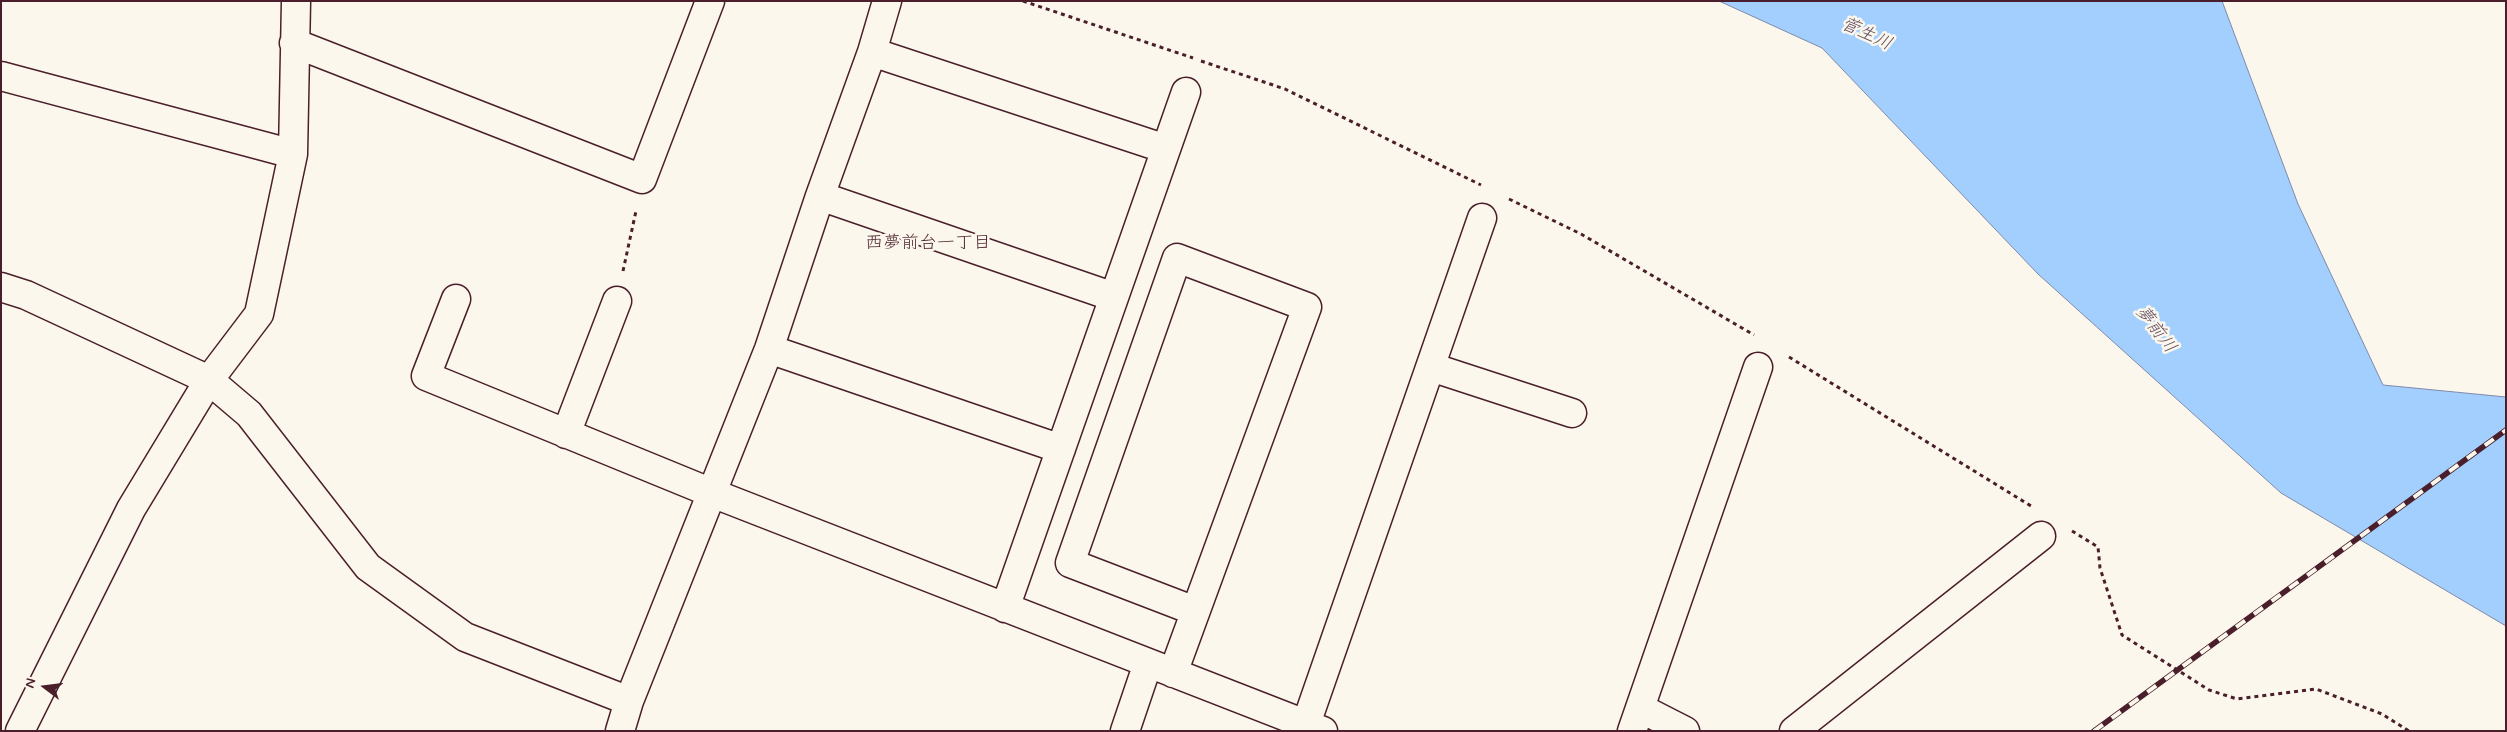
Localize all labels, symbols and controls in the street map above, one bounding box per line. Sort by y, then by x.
water label: 菅生川 [1837,14,1895,56]
district label: 西夢前台一丁目 [865,233,991,255]
water label: 夢前川 [2130,302,2180,358]
north arrow [20,662,70,712]
text: N [21,676,40,690]

